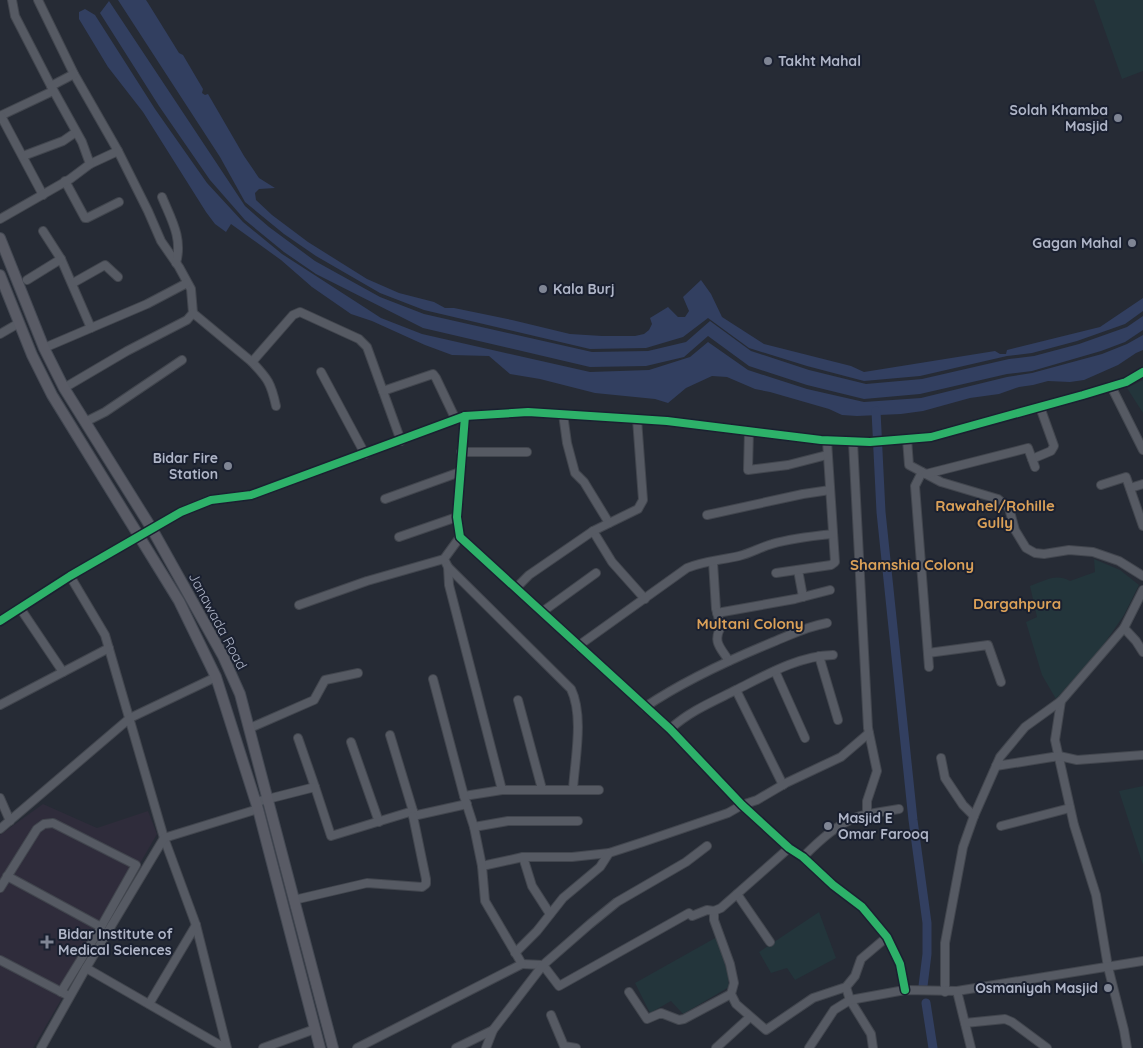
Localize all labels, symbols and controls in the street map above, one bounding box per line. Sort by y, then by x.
place label: Takht Mahal [778,52,861,70]
marker: Takht Mahal [762,55,774,67]
place label: Solah Khamba Masjid [1010,101,1108,135]
marker: Solah Khamba Masjid [1112,112,1124,124]
place label: Gagan Mahal [1032,234,1122,252]
marker: Gagan Mahal [1126,237,1138,249]
place label: Kala Burj [553,280,615,298]
marker: Kala Burj [537,283,549,295]
place label: Bidar Fire Station [153,449,218,483]
marker: Bidar Fire Station [222,460,234,472]
district label: Rawahel/Rohille Gully [935,496,1055,532]
district label: Shamshia Colony [850,555,974,574]
street label: Janawada Road [185,569,251,673]
district label: Dargahpura [973,594,1061,613]
district label: Multani Colony [696,614,804,633]
place label: Masjid E Omar Farooq [838,809,929,843]
marker: Masjid E Omar Farooq [822,820,834,832]
place label: Bidar Institute of Medical Sciences [58,925,174,959]
marker: Bidar Institute of Medical Sciences [40,935,54,949]
place label: Osmaniyah Masjid [975,979,1098,997]
marker: Osmaniyah Masjid [1102,982,1114,994]

